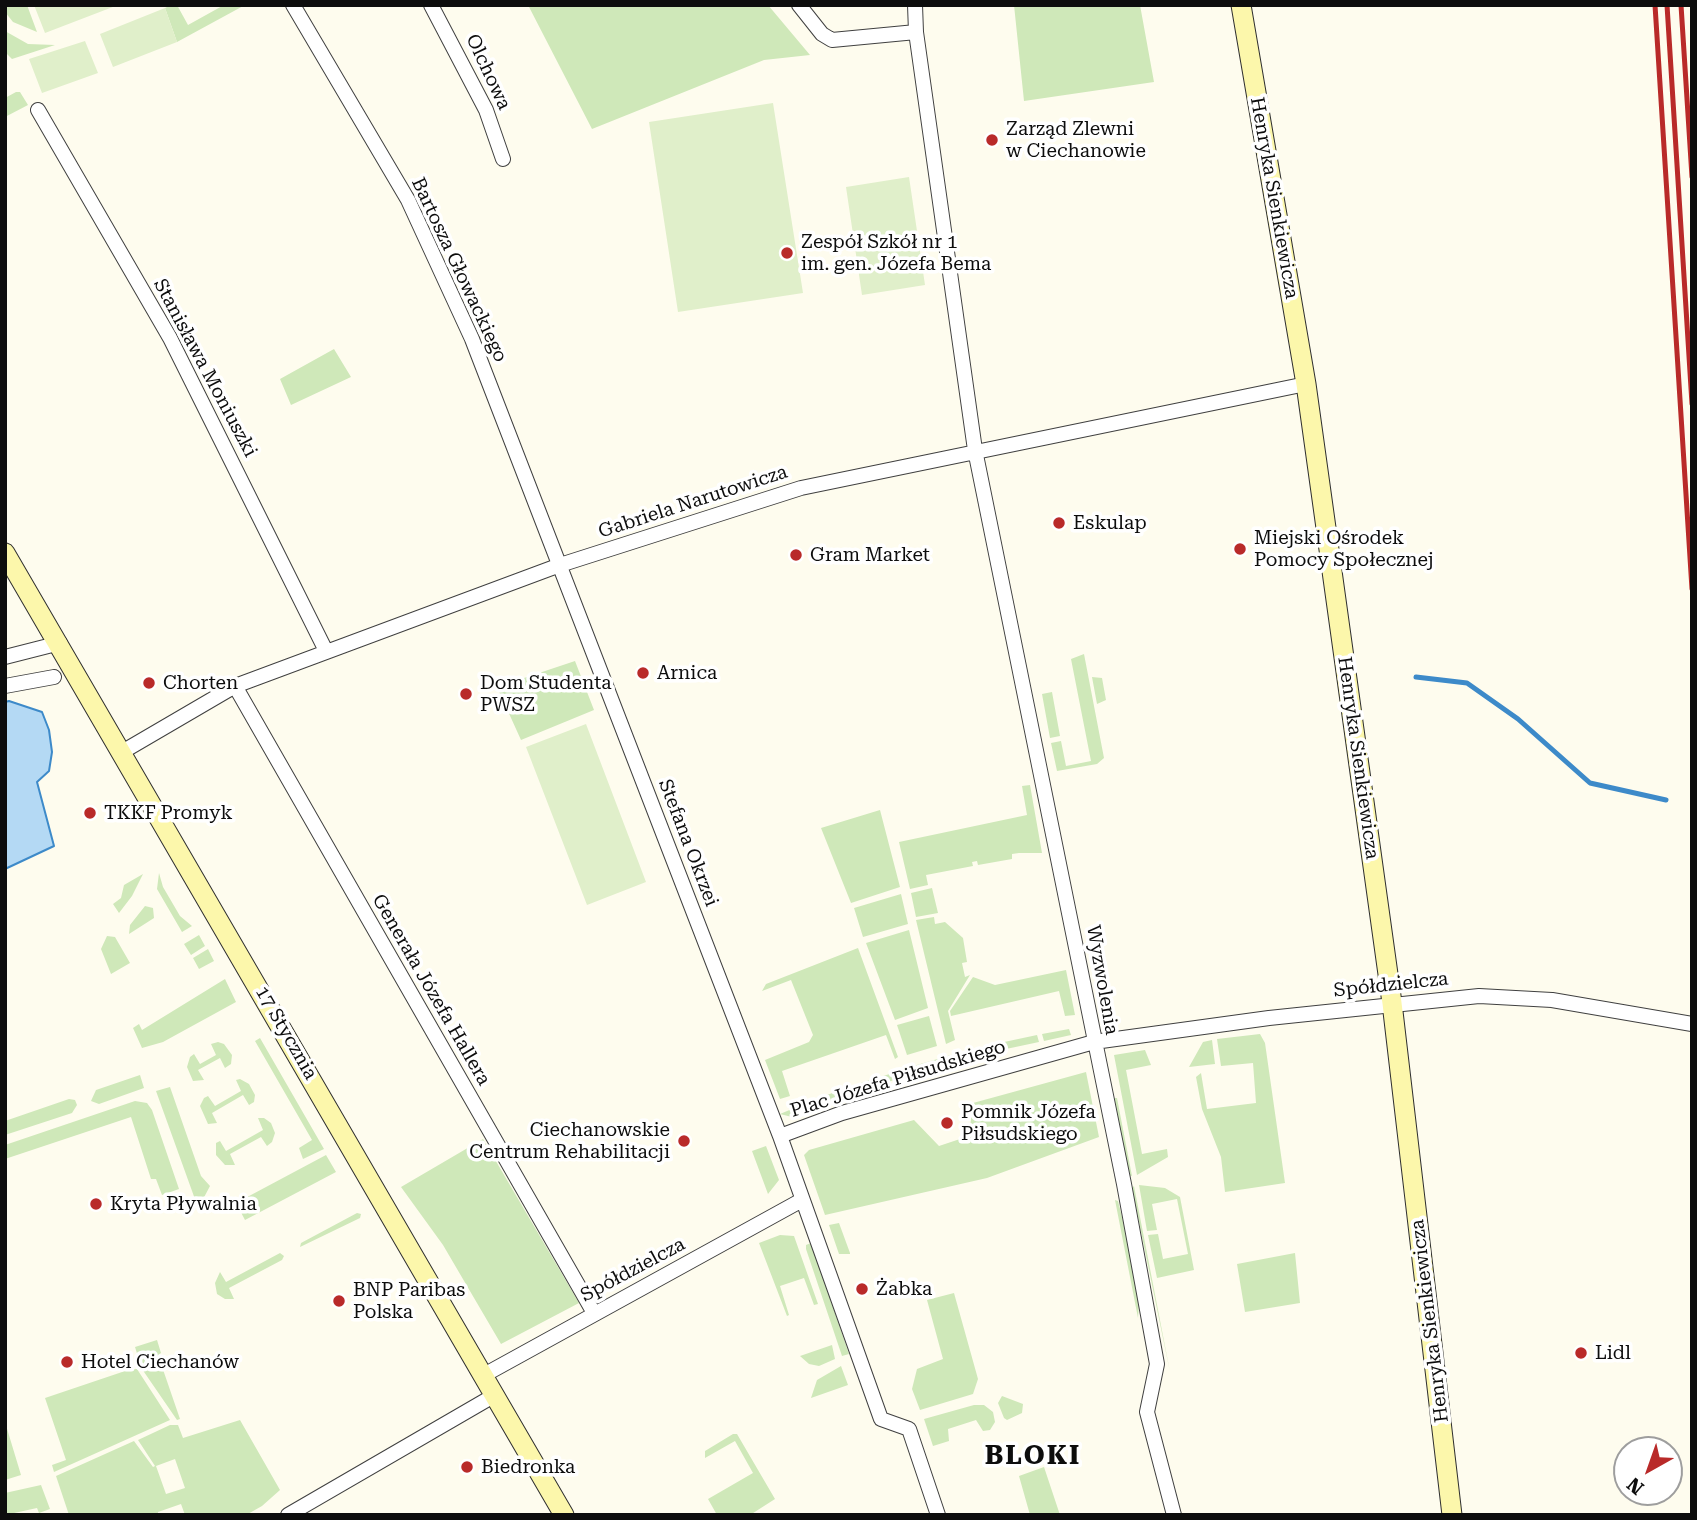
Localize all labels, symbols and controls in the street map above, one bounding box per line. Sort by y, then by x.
street label: Olchowa [461,31,515,113]
street label: Henryka Sienkiewicza [1245,95,1303,301]
place label: Zarząd Zlewni w Ciechanowie [1006,118,1146,162]
marker: Zarząd Zlewni w Ciechanowie [984,132,1000,148]
street label: Bartosza Głowackiego [406,174,512,366]
place label: Zespół Szkół nr 1 im. gen. Józefa Bema [801,231,991,275]
marker: Zespół Szkół nr 1 im. gen. Józefa Bema [779,245,795,261]
street label: Stanisława Moniuszki [148,275,262,461]
street label: Gabriela Narutowicza [596,461,790,543]
place label: Eskulap [1073,512,1147,534]
marker: Eskulap [1051,515,1067,531]
place label: Miejski Ośrodek Pomocy Społecznej [1254,527,1434,571]
marker: Miejski Ośrodek Pomocy Społecznej [1232,541,1248,557]
place label: Gram Market [810,544,930,566]
marker: Gram Market [788,547,804,563]
street label: Henryka Sienkiewicza [1332,655,1384,861]
place label: Arnica [657,662,717,684]
marker: Arnica [635,665,651,681]
place label: Chorten [163,672,238,694]
place label: Dom Studenta PWSZ [480,672,611,716]
marker: Chorten [141,675,157,691]
marker: Dom Studenta PWSZ [458,686,474,702]
street label: Stefana Okrzei [653,776,723,910]
place label: TKKF Promyk [104,802,233,824]
marker: TKKF Promyk [82,805,98,821]
street label: Generała Józefa Hallera [367,890,495,1090]
street label: Wyzwolenia [1081,923,1123,1037]
street label: Spółdzielcza [1333,968,1449,1002]
street label: 17 Stycznia [250,982,322,1084]
street label: Plac Józefa Piłsudskiego [788,1035,1008,1123]
place label: Pomnik Józefa Piłsudskiego [961,1101,1096,1145]
marker: Pomnik Józefa Piłsudskiego [939,1115,955,1131]
place label: Ciechanowskie Centrum Rehabilitacji [469,1119,670,1163]
marker: Ciechanowskie Centrum Rehabilitacji [676,1133,692,1149]
place label: Kryta Pływalnia [110,1193,257,1215]
marker: Kryta Pływalnia [88,1196,104,1212]
street label: Henryka Sienkiewicza [1406,1218,1454,1424]
street label: Spółdzielcza [577,1233,689,1307]
place label: Żabka [876,1278,932,1300]
place label: BNP Paribas Polska [353,1279,465,1323]
marker: Żabka [854,1281,870,1297]
marker: BNP Paribas Polska [331,1293,347,1309]
place label: Lidl [1595,1342,1631,1364]
marker: Lidl [1573,1345,1589,1361]
place label: Hotel Ciechanów [81,1351,239,1373]
marker: Hotel Ciechanów [59,1354,75,1370]
north arrow [1613,1436,1683,1506]
district label: BLOKI [985,1440,1081,1472]
place label: Biedronka [481,1456,575,1478]
marker: Biedronka [459,1459,475,1475]
text: N [1622,1472,1648,1499]

